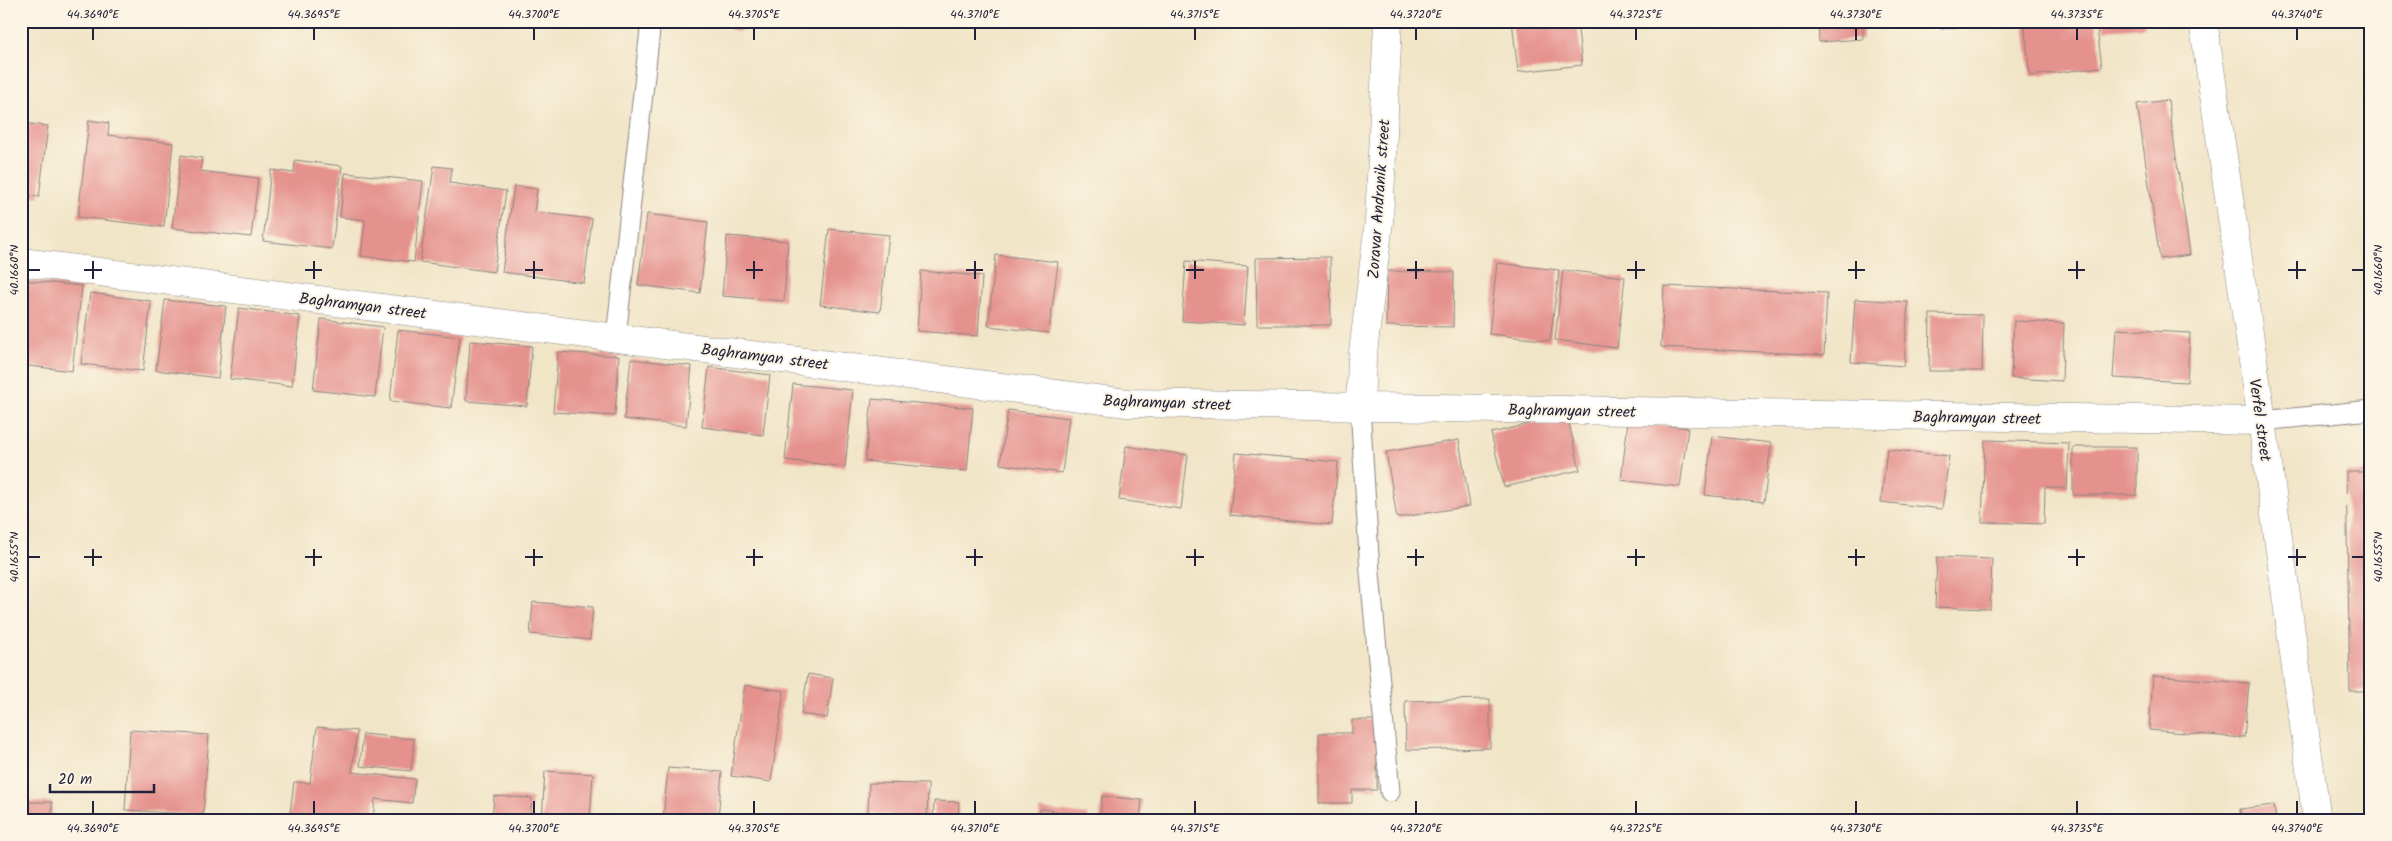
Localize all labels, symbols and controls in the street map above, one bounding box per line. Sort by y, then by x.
text: 44.3690°E [67,5,120,24]
text: 44.3695°E [288,5,341,24]
text: 44.3700°E [508,5,561,24]
text: 44.3705°E [728,5,781,24]
text: 44.3710°E [950,5,1001,24]
text: 44.3715°E [1170,5,1221,24]
text: 44.3720°E [1390,5,1443,24]
text: 44.3725°E [1610,5,1663,24]
text: 44.3730°E [1830,5,1883,24]
text: 44.3735°E [2051,5,2104,24]
text: 44.3740°E [2271,5,2324,24]
street label: Zoravar Andranik street [1361,118,1398,280]
text: 40.1660°N [5,245,24,295]
text: 40.1660°N [2369,245,2388,295]
street label: Baghramyan street [298,286,429,327]
street label: Baghramyan street [700,337,831,378]
street label: Verfel street [2241,377,2278,464]
street label: Baghramyan street [1102,389,1232,418]
street label: Baghramyan street [1508,398,1637,425]
street label: Baghramyan street [1913,405,2042,432]
text: 40.1655°N [5,532,24,582]
text: 40.1655°N [2369,532,2388,582]
scale bar [50,761,154,793]
text: 20 m [58,768,92,792]
text: 44.3690°E [67,819,120,838]
text: 44.3695°E [288,819,341,838]
text: 44.3700°E [508,819,561,838]
text: 44.3705°E [728,819,781,838]
text: 44.3710°E [950,819,1001,838]
text: 44.3715°E [1170,819,1221,838]
text: 44.3720°E [1390,819,1443,838]
text: 44.3725°E [1610,819,1663,838]
text: 44.3730°E [1830,819,1883,838]
text: 44.3735°E [2051,819,2104,838]
text: 44.3740°E [2271,819,2324,838]

